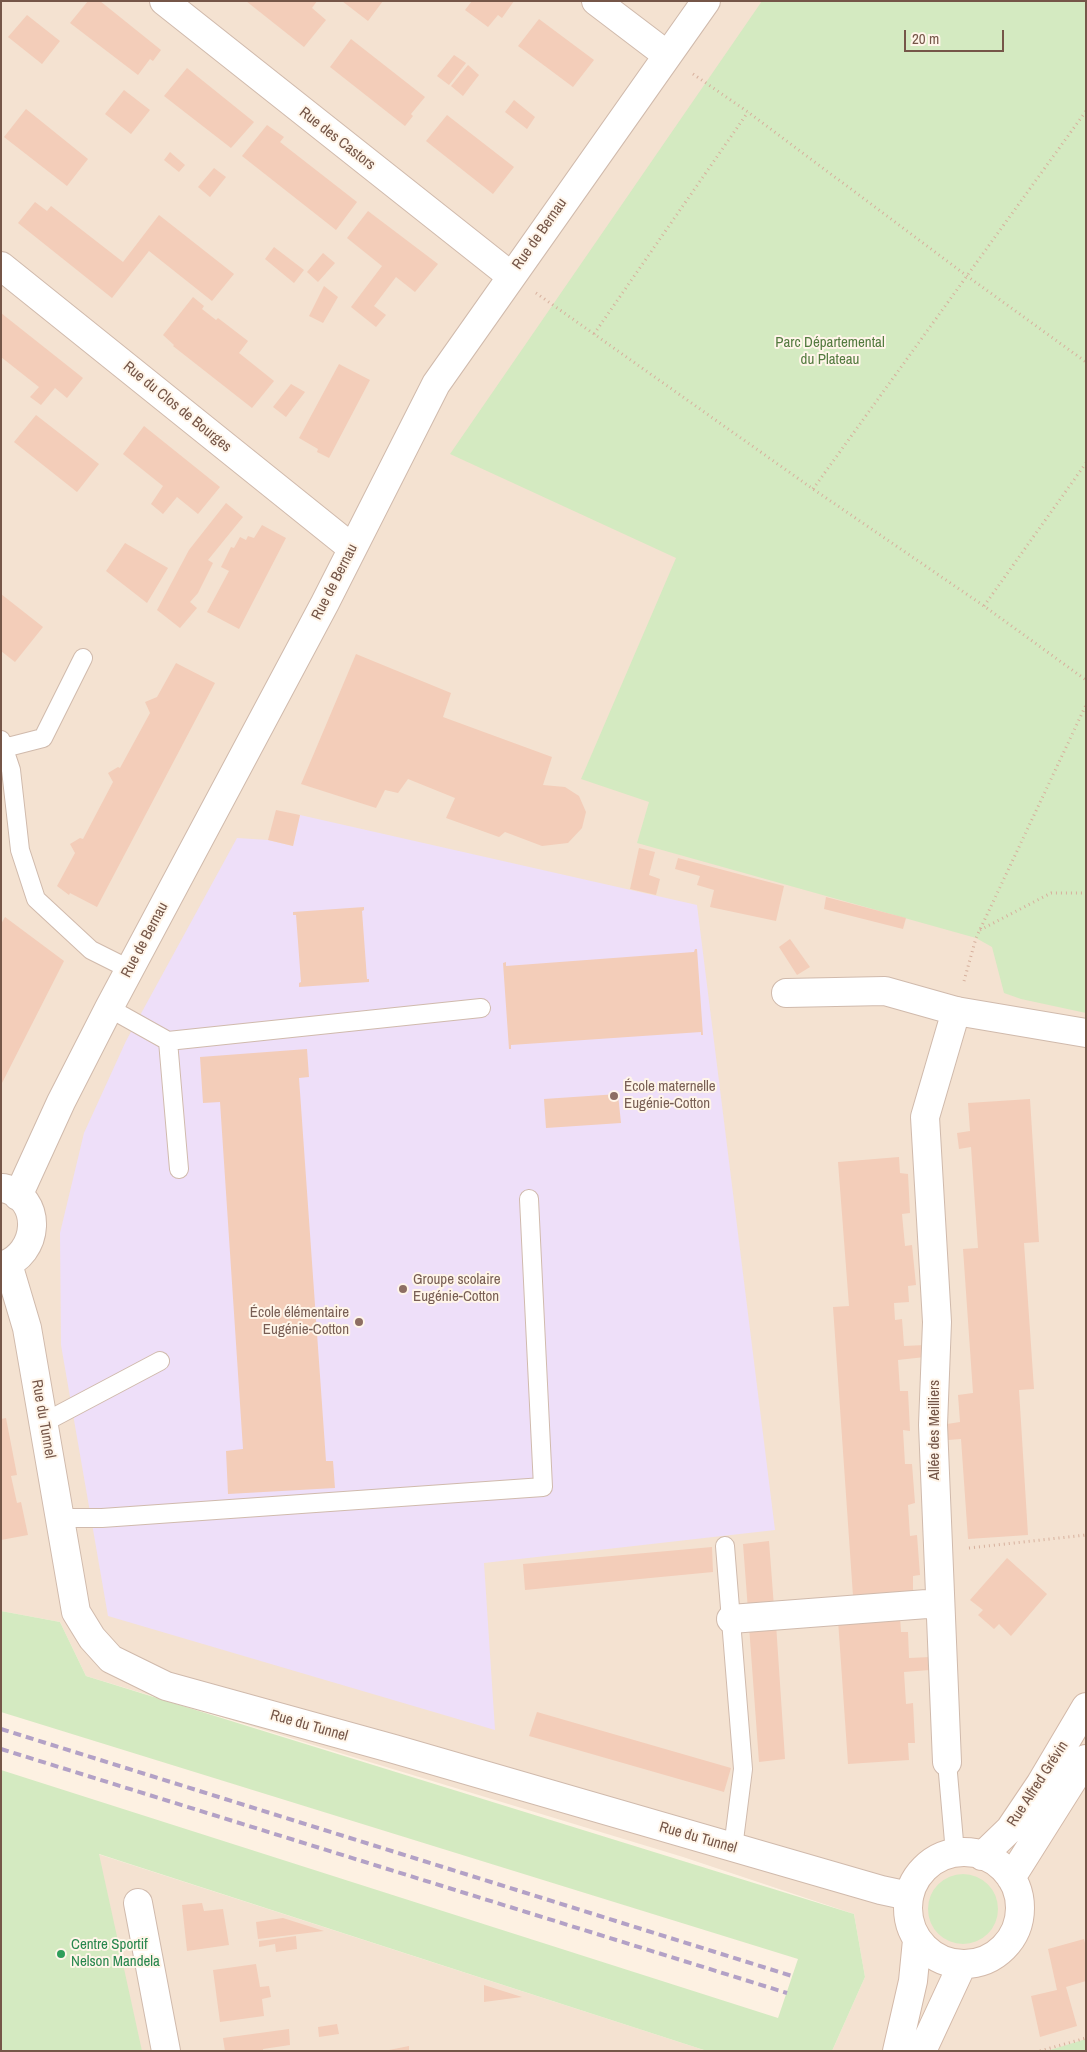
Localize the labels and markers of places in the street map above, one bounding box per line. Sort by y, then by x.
place label: École maternelle Eugénie-Cotton [624,1078,716,1113]
marker: École maternelle Eugénie-Cotton [608,1090,620,1102]
place label: Groupe scolaire Eugénie-Cotton [413,1271,501,1306]
marker: Groupe scolaire Eugénie-Cotton [397,1283,409,1295]
place label: École élémentaire Eugénie-Cotton [250,1304,349,1339]
marker: École élémentaire Eugénie-Cotton [353,1316,365,1328]
place label: Centre Sportif Nelson Mandela [71,1936,160,1971]
marker: Centre Sportif Nelson Mandela [55,1948,67,1960]

